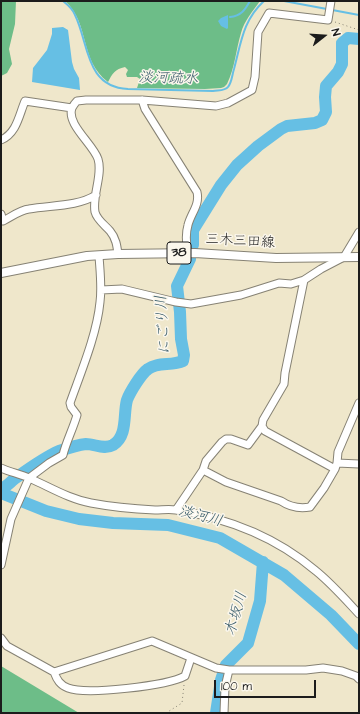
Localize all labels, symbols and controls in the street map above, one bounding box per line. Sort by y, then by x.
north arrow [304,16,344,56]
text: N [328,27,344,38]
water label: 淡河疏水 [138,69,198,89]
street label: 三木三田線 [205,232,275,252]
road number: 38 [167,242,191,264]
water label: にごり川 [153,294,175,356]
water label: 淡河川 [176,502,224,532]
water label: 木坂川 [222,590,252,638]
scale bar [216,672,318,698]
text: 100 m [221,678,252,695]

